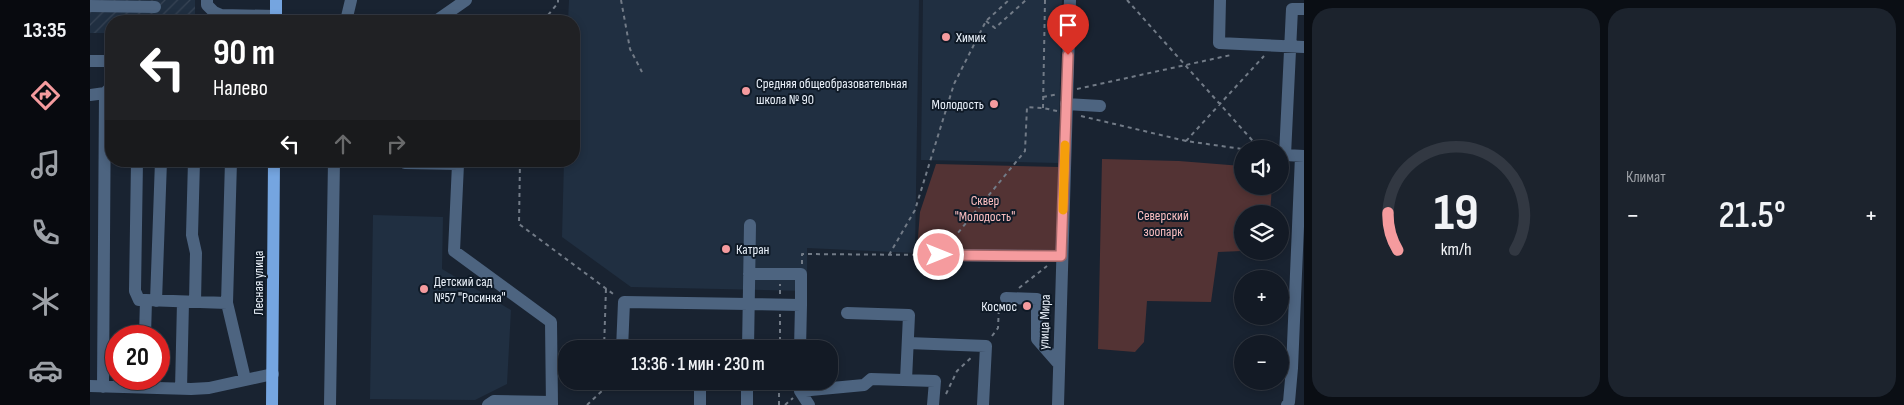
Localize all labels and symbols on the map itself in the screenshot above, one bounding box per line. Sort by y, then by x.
pin [1047,4,1089,55]
place label: Химик [955,29,986,46]
marker: Химик [940,31,952,43]
place label: Средняя общеобразовательная школа № 90 [756,75,907,108]
marker: Средняя общеобразовательная школа № 90 [740,85,752,97]
place label: Молодость [932,96,984,113]
marker: Молодость [988,98,1000,110]
park label: Сквер "Молодость" [955,192,1015,225]
park label: Северский зоопарк [1137,207,1189,240]
position arrow [912,228,964,280]
place label: Катран [736,241,770,258]
marker: Катран [720,243,732,255]
street label: Лесная улица [250,251,267,315]
place label: Детский сад №57 "Росинка" [434,273,506,306]
marker: Детский сад №57 "Росинка" [418,283,430,295]
street label: улица Мира [1035,294,1054,350]
place label: Космос [981,298,1017,315]
marker: Космос [1021,300,1033,312]
speed limit sign: 20 [105,325,170,390]

